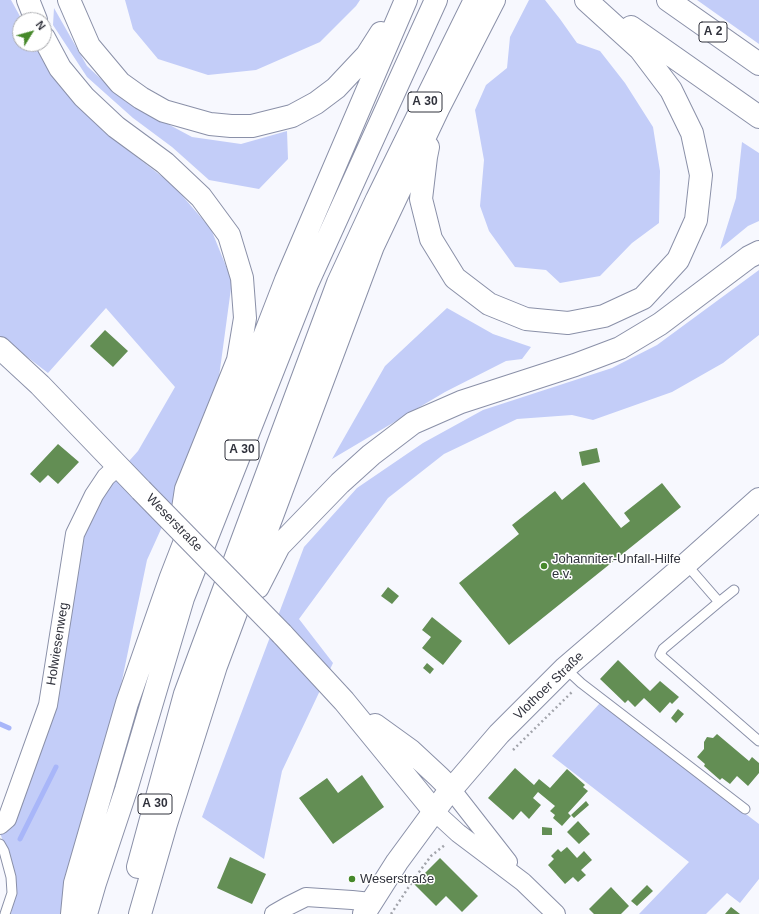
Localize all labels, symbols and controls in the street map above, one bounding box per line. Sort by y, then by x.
north arrow [12,12,52,52]
text: N [34,19,48,32]
road number: A 2 [699,22,727,42]
road number: A 30 [408,92,442,112]
road number: A 30 [225,440,259,460]
street label: Weserstraße [143,491,205,555]
place label: Johanniter-Unfall-Hilfe e.v. [552,551,681,582]
marker: Johanniter-Unfall-Hilfe e.v. [539,561,549,571]
street label: Holwiesenweg [44,601,72,687]
street label: Vlothoer Straße [511,649,587,723]
road number: A 30 [138,794,172,814]
place label: Weserstraße [360,871,434,887]
marker: Weserstraße [347,874,357,884]

